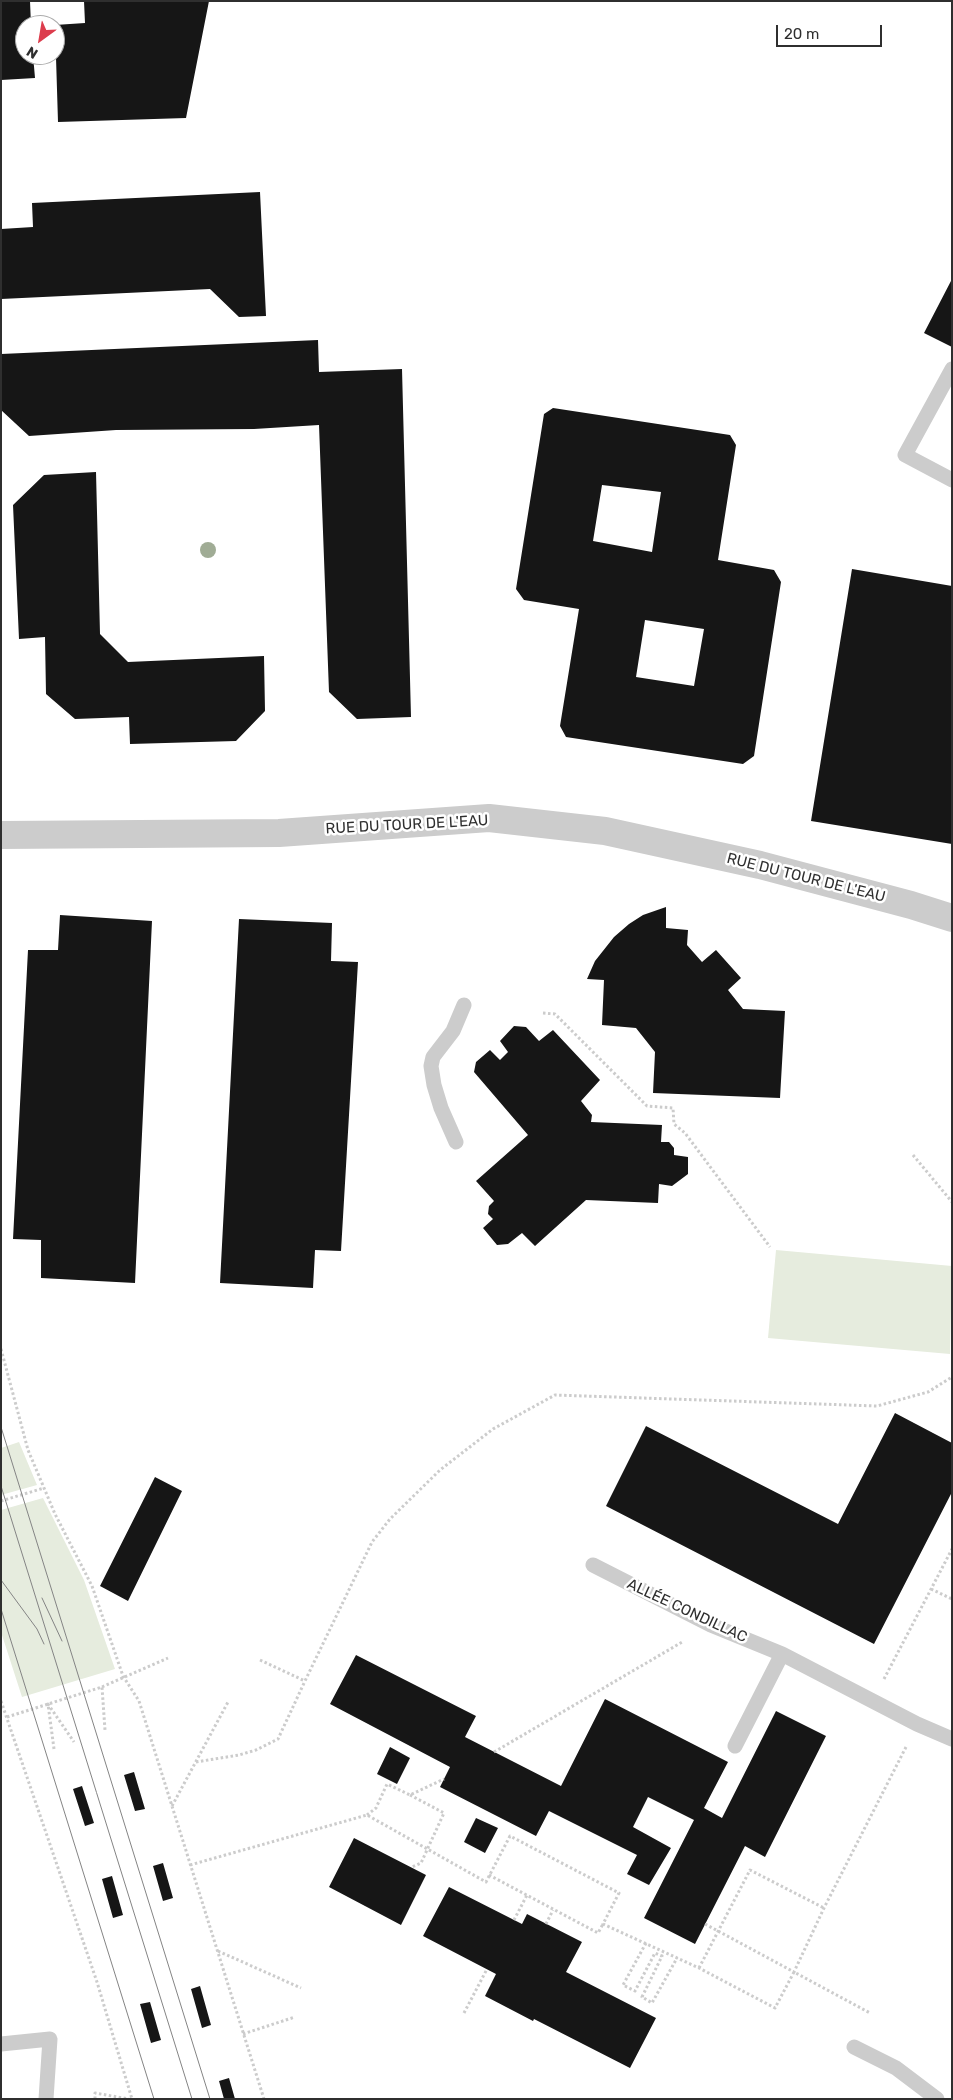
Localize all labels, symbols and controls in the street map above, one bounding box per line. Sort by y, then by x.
north arrow [15,15,65,65]
scale bar [778,15,884,47]
text: 20 m [784,25,819,43]
text: N [24,42,41,62]
street label: RUE DU TOUR DE L'EAU [325,812,489,838]
street label: RUE DU TOUR DE L'EAU [725,850,887,906]
street label: ALLÉE CONDILLAC [624,1575,750,1647]

